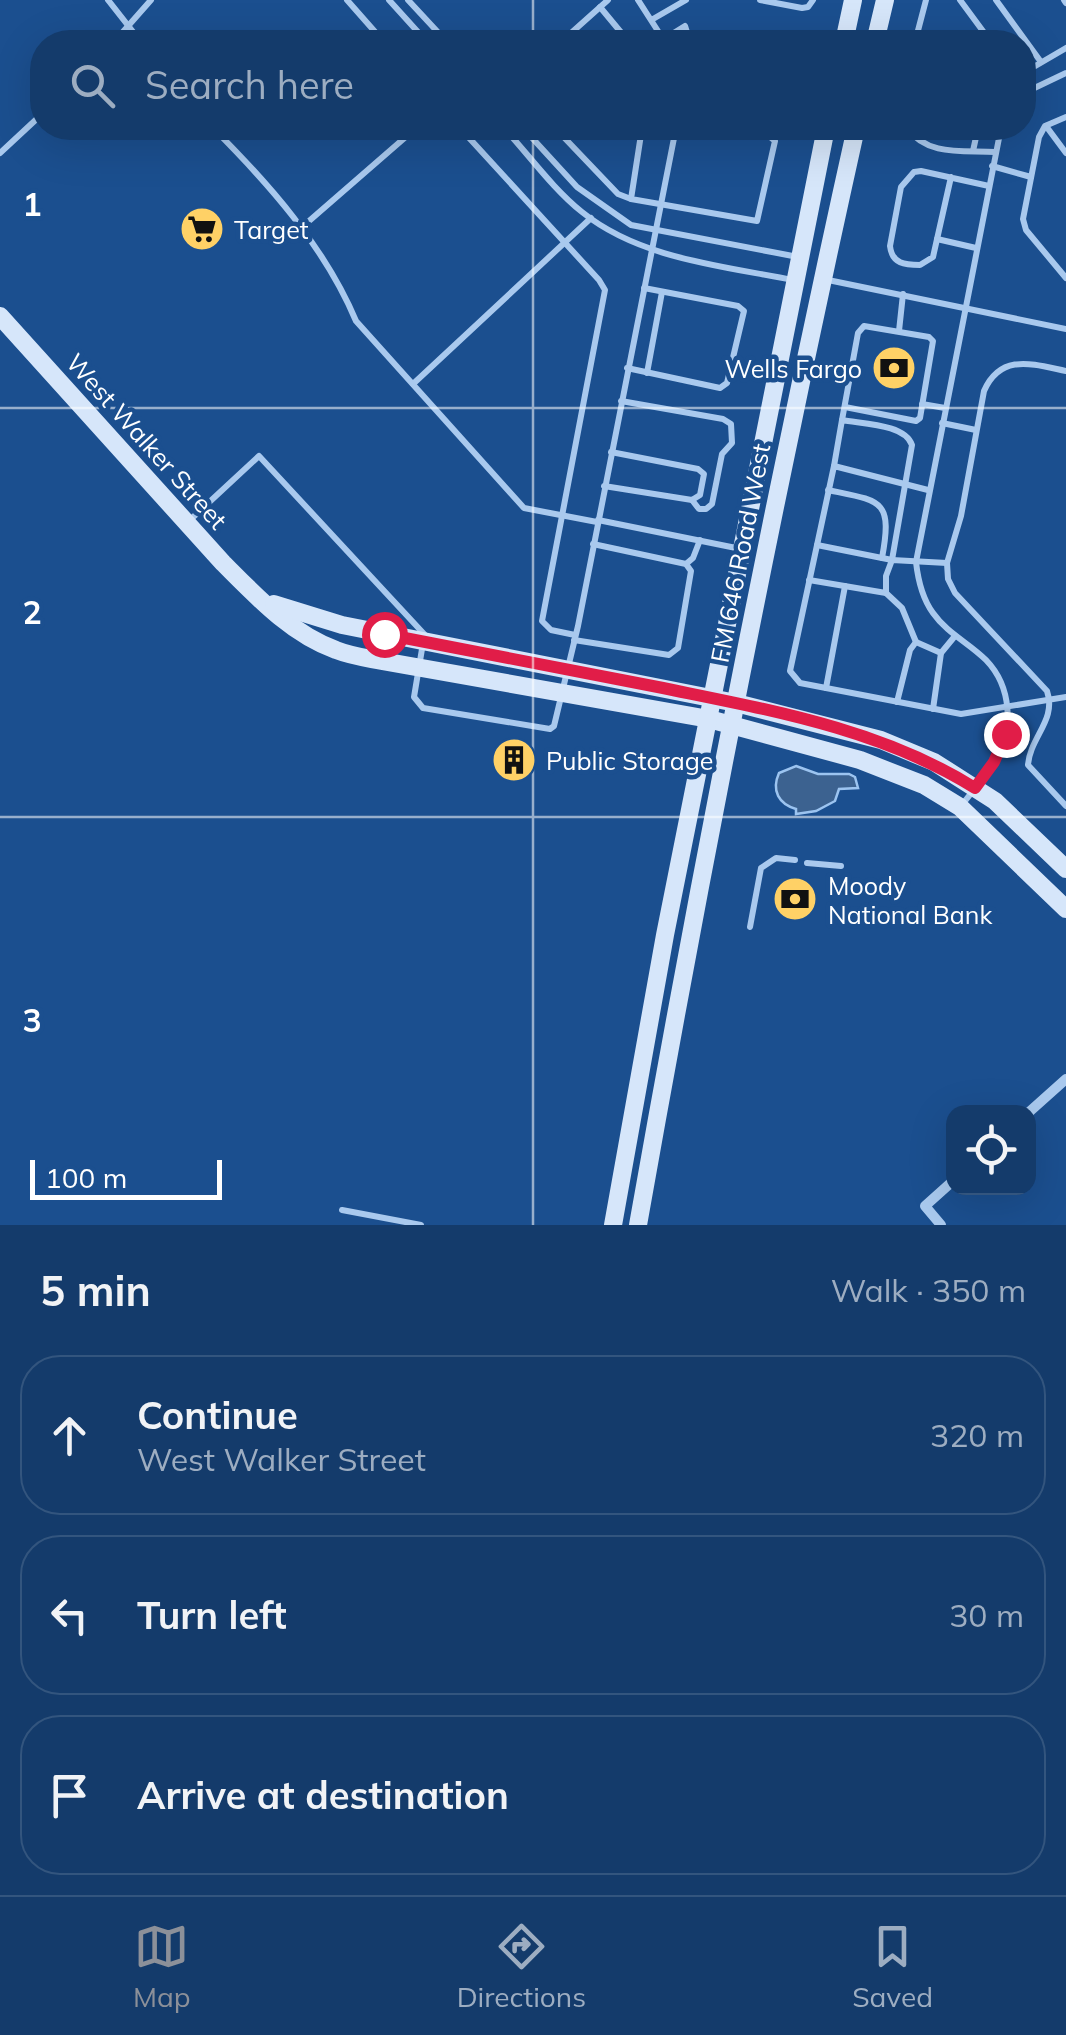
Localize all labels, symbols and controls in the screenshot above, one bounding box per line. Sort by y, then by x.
search box [30,30,1036,140]
icon: search [65,58,120,113]
text: Search here [145,61,354,109]
text: 1 [22,184,42,224]
supermarket icon: Target [179,206,225,252]
place label: Target [234,214,309,245]
bank icon: Wells Fargo [871,345,917,391]
street label: West Walker Street [60,347,234,535]
place label: Wells Fargo [724,353,862,384]
street label: FM 646 Road West [704,441,776,665]
text: 2 [22,592,42,632]
route start [362,612,408,658]
route end [984,712,1030,758]
building icon: Public Storage [491,737,537,783]
place label: Public Storage [546,745,713,776]
place label: Moody National Bank [828,870,993,930]
bank icon: Moody National Bank [772,876,818,922]
text: 3 [22,1000,42,1040]
map controls [946,1105,1036,1195]
button: locate [946,1105,1036,1195]
scale bar [30,1155,222,1200]
text: 100 m [45,1160,127,1195]
text: 5 min [40,1264,151,1317]
text: Walk · 350 m [831,1270,1026,1310]
text: Continue [137,1391,298,1439]
icon: ahead [42,1408,97,1463]
text: 320 m [930,1415,1024,1455]
text: West Walker Street [137,1439,426,1479]
icon: left [42,1588,97,1643]
text: Turn left [137,1591,287,1639]
text: 30 m [949,1595,1024,1635]
icon: arrive [42,1768,97,1823]
text: Arrive at destination [137,1771,509,1819]
tab: Map [133,1919,191,2014]
tab: Directions [457,1919,586,2014]
tab: Saved [852,1919,933,2014]

